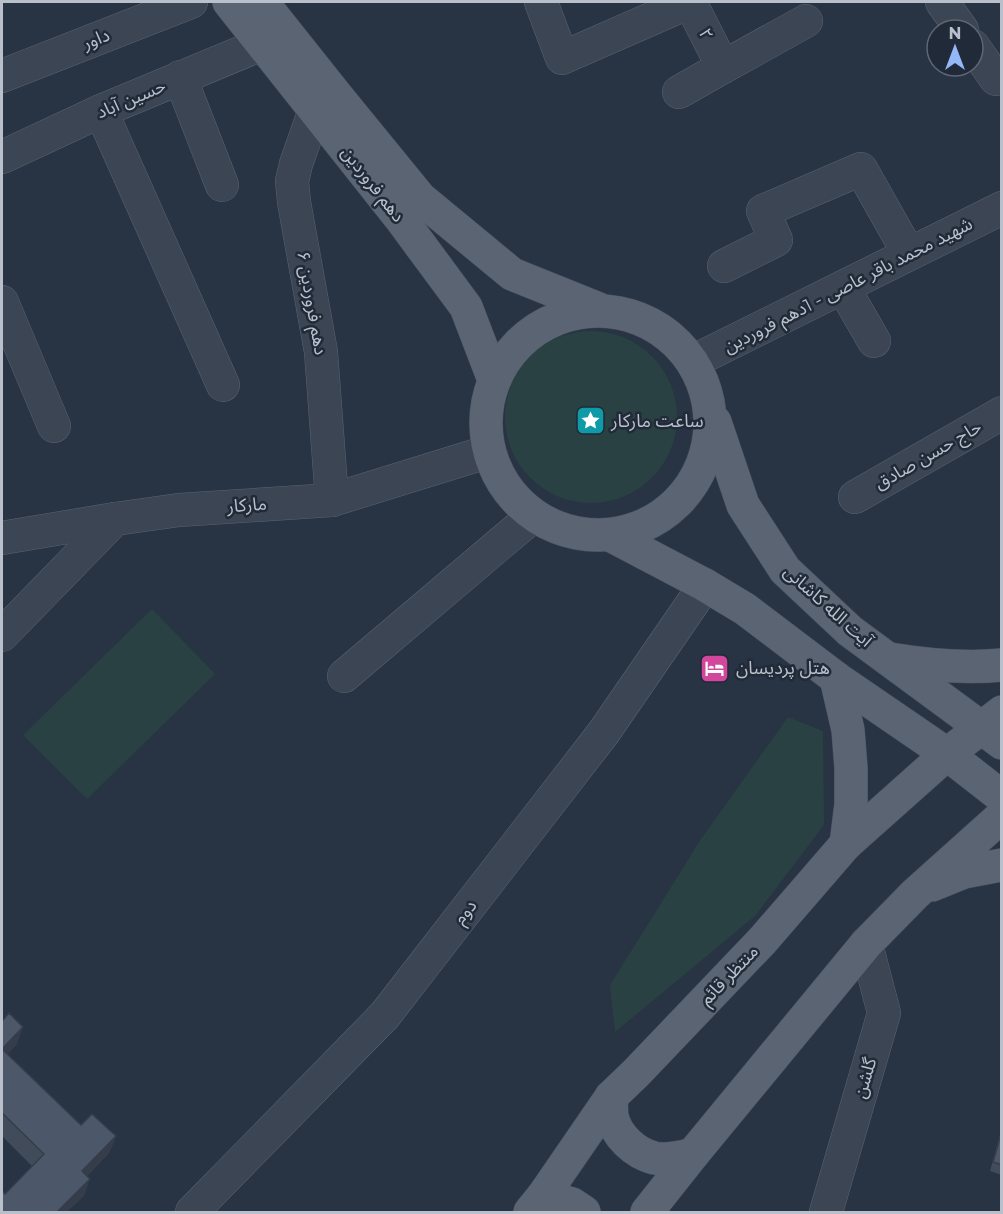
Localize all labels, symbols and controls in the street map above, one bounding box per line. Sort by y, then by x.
north arrow [925,18,985,78]
street label: داور [78,24,113,55]
text: N [949,24,961,43]
street label: ۲ [694,25,718,43]
street label: حسین آباد [93,75,169,123]
street label: دهم فروردین [335,142,409,228]
street label: شهید محمد باقر عاصی - 1دهم فروردین [720,212,977,359]
street label: دهم فروردین ۶ [290,249,332,357]
place icon: ساعت مارکار [574,405,606,437]
place label: ساعت مارکار [610,410,704,432]
street label: حاج حسن صادق [871,416,986,496]
street label: مارکار [225,493,268,517]
street label: آیت الله کاشانی [779,560,877,652]
hotel icon: هتل پردیسان [699,652,731,684]
place label: هتل پردیسان [736,657,830,679]
street label: دوم [449,895,484,931]
street label: منتظر قائم [695,940,764,1011]
street label: گلشن [849,1055,881,1101]

